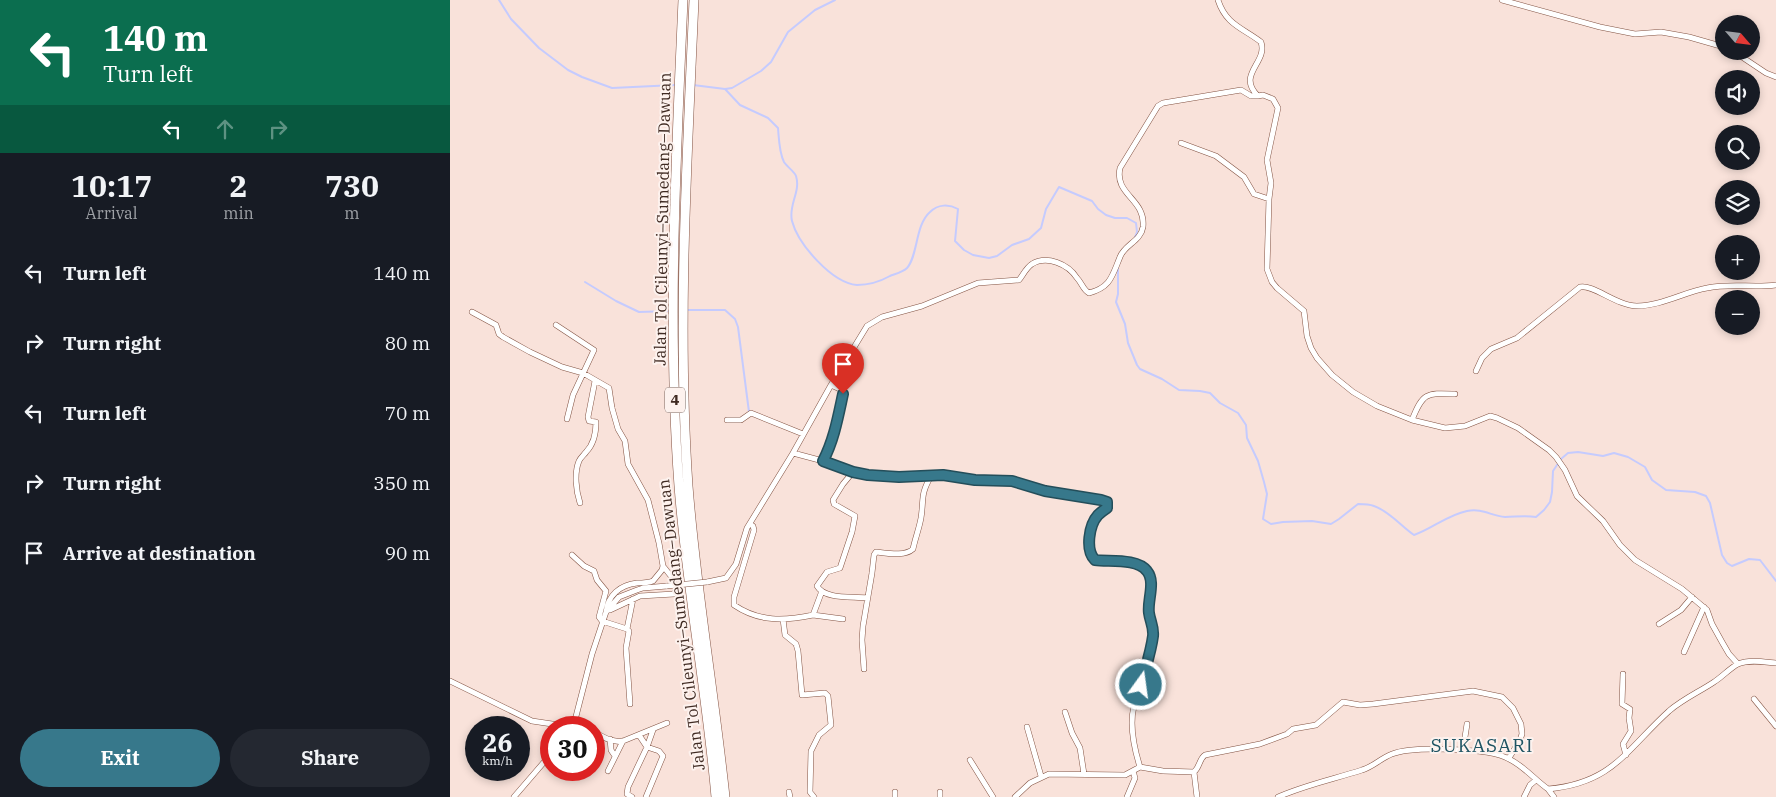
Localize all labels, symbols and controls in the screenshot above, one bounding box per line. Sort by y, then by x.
text: 140 m [103,15,208,61]
north arrow [1715,15,1760,60]
map controls [1715,15,1760,335]
icon: left [20,20,85,85]
text: Turn left [103,59,193,88]
button: sound [1715,70,1760,115]
street label: Jalan Tol Cileunyi–Sumedang–Dawuan [649,72,675,366]
icon: left [158,115,186,143]
icon: ahead [211,115,239,143]
icon: right [264,115,292,143]
button: search [1715,125,1760,170]
text: 10:17 [71,166,152,205]
text: 2 [230,166,248,205]
text: 730 [325,166,379,205]
button: layers [1715,180,1760,225]
text: Arrival [86,203,138,223]
text: min [223,203,254,223]
text: m [344,203,360,223]
button: + [1715,235,1760,280]
icon: left [20,259,48,287]
text: Turn left [63,261,146,285]
text: 140 m [373,261,430,285]
button: − [1715,290,1760,335]
icon: right [20,329,48,357]
text: Turn right [63,331,161,355]
text: 80 m [385,331,430,355]
pin [822,343,864,394]
icon: arrive [829,350,857,378]
road number: 4 [665,388,685,412]
icon: left [20,399,48,427]
text: Turn left [63,401,146,425]
text: 70 m [385,401,430,425]
icon: right [20,469,48,497]
text: Turn right [63,471,161,495]
text: 350 m [373,471,430,495]
street label: Jalan Tol Cileunyi–Sumedang–Dawuan [653,478,709,772]
icon: arrive [20,539,48,567]
text: Arrive at destination [63,541,256,565]
text: 90 m [385,541,430,565]
position arrow [1114,658,1166,710]
speed limit sign: 30 [540,716,605,781]
text: 26 [482,726,513,759]
button: Exit [20,729,220,787]
button: Share [230,729,430,787]
district label: SUKASARI [1431,733,1533,757]
text: km/h [482,753,513,768]

